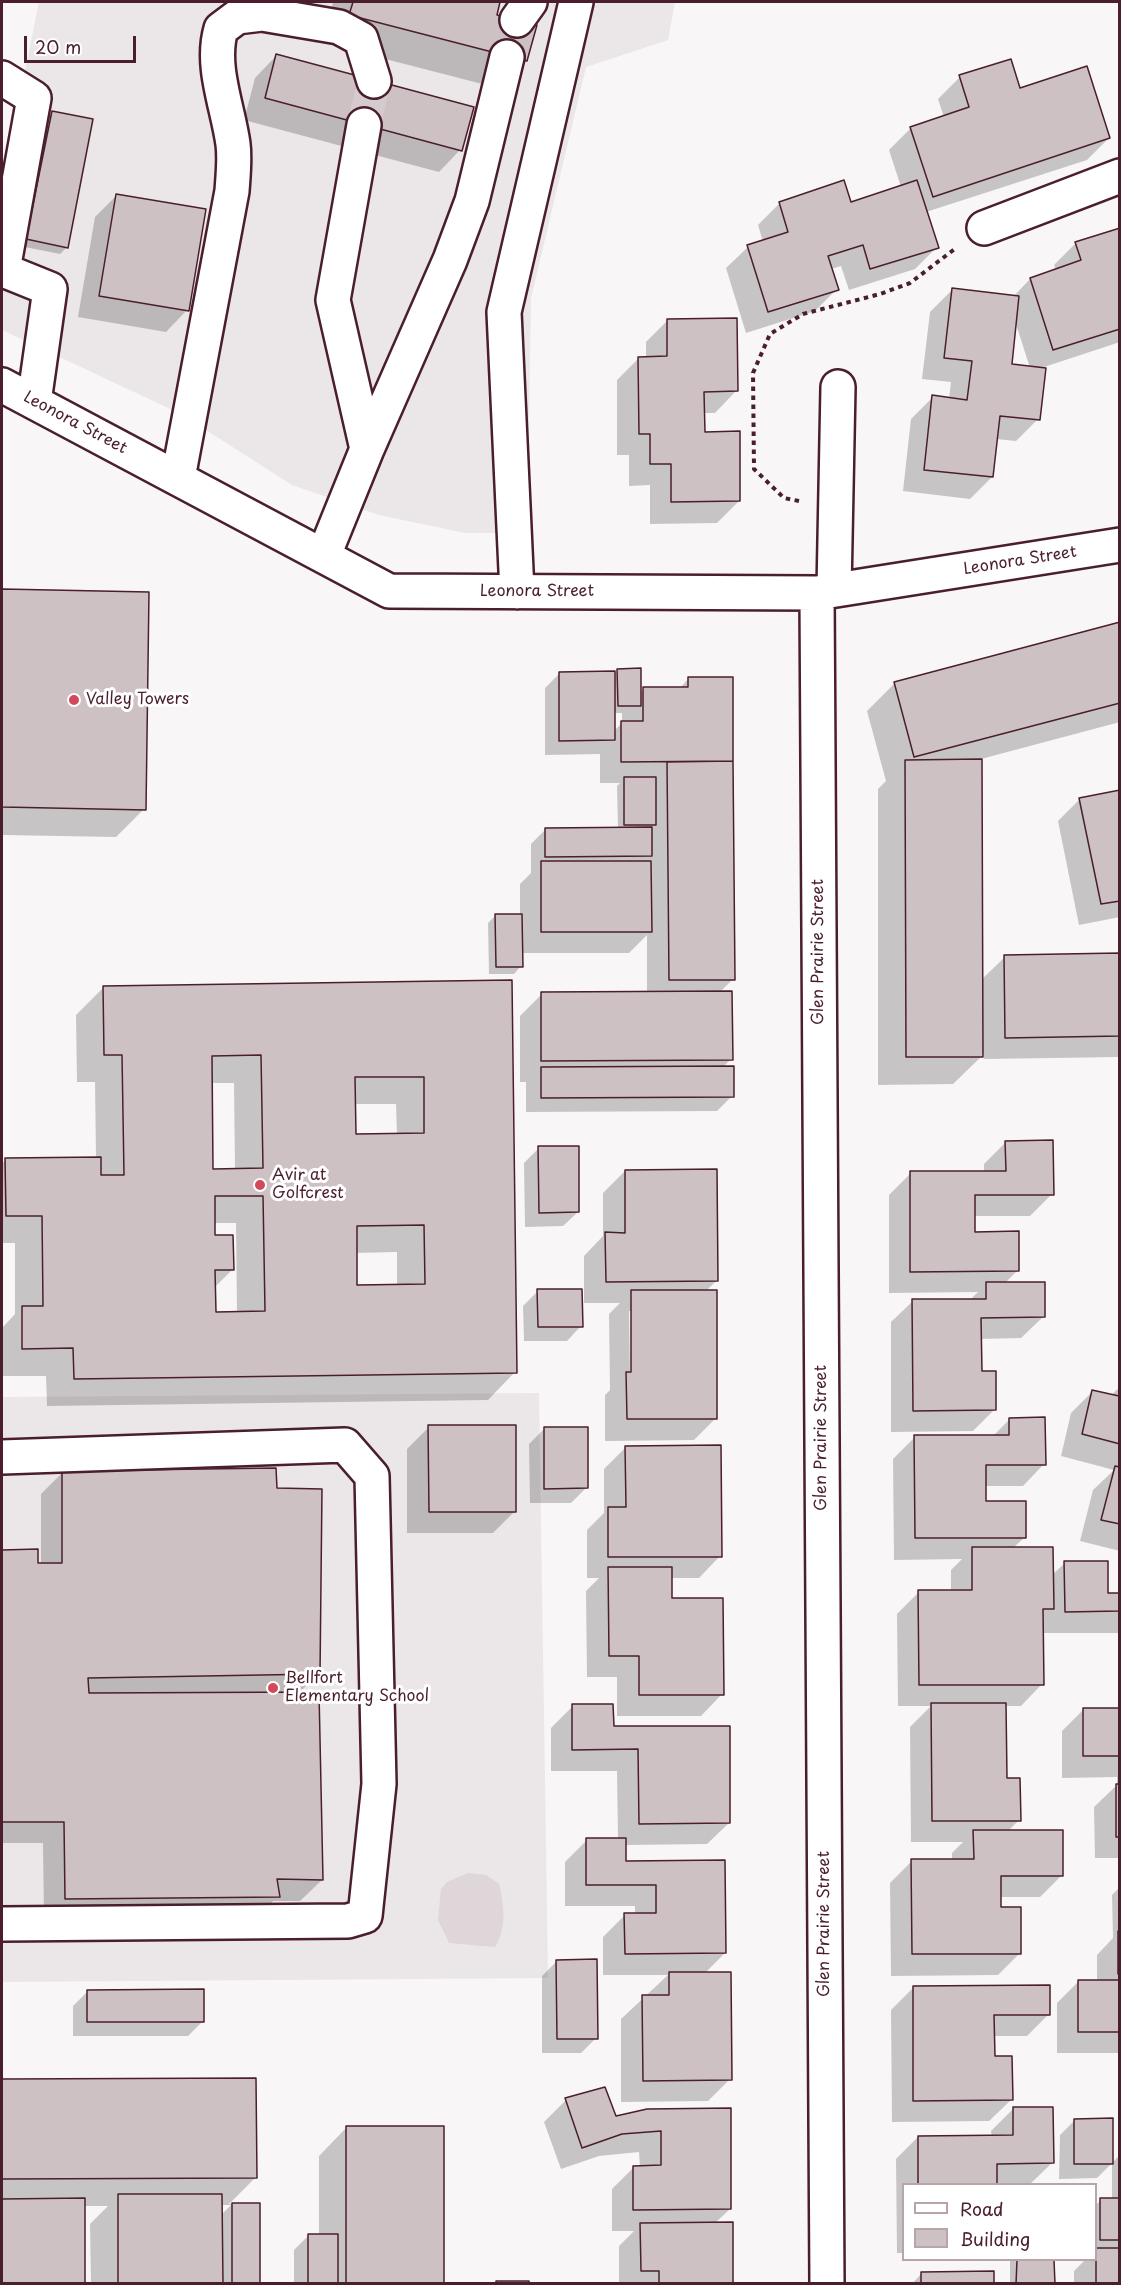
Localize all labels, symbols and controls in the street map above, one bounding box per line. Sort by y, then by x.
scale bar [27,24,140,62]
text: 20 m [35,33,81,60]
street label: Leonora Street [20,388,130,458]
street label: Leonora Street [962,543,1078,579]
street label: Leonora Street [480,582,594,602]
place label: Valley Towers [86,690,189,710]
marker: Valley Towers [67,693,81,707]
street label: Glen Prairie Street [809,879,829,1025]
place label: Avir at Golfcrest [272,1166,344,1204]
marker: Avir at Golfcrest [253,1178,267,1192]
street label: Glen Prairie Street [812,1365,832,1511]
place label: Bellfort Elementary School [285,1669,429,1707]
marker: Bellfort Elementary School [266,1681,280,1695]
street label: Glen Prairie Street [815,1851,835,1997]
legend [902,2183,1097,2261]
text: Road [960,2195,1004,2222]
text: Building [960,2225,1030,2252]

